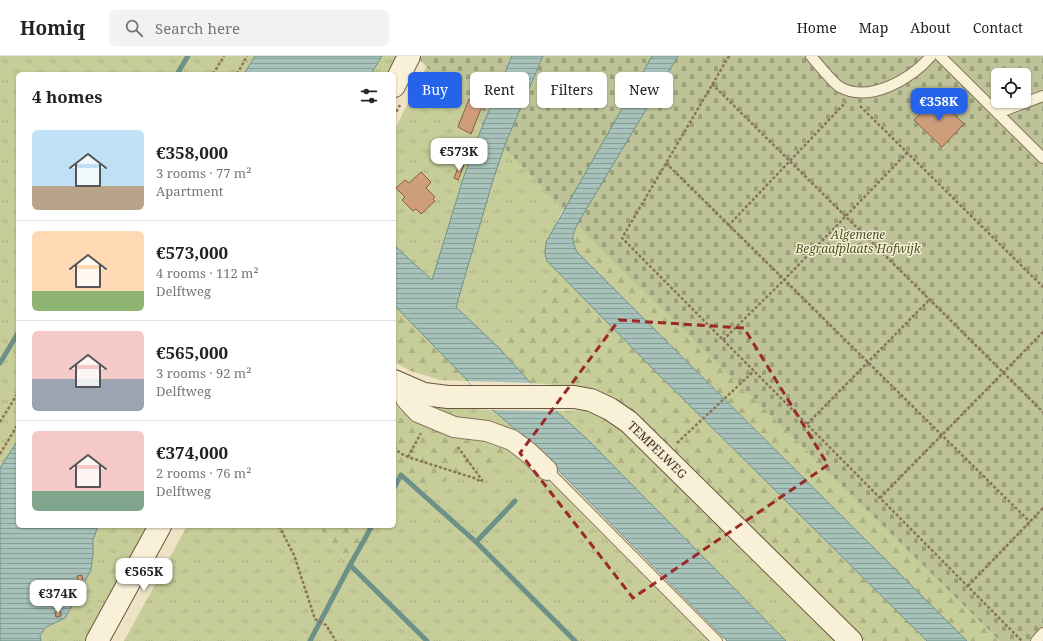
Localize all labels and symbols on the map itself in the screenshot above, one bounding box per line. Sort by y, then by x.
pin: €358K [911,88,967,122]
pin: €573K [431,138,487,172]
park label: Algemene Begraafplaats Hofwijk [794,226,922,257]
street label: TEMPELWEG [624,417,691,483]
pin: €565K [116,558,172,592]
pin: €374K [30,580,86,614]

